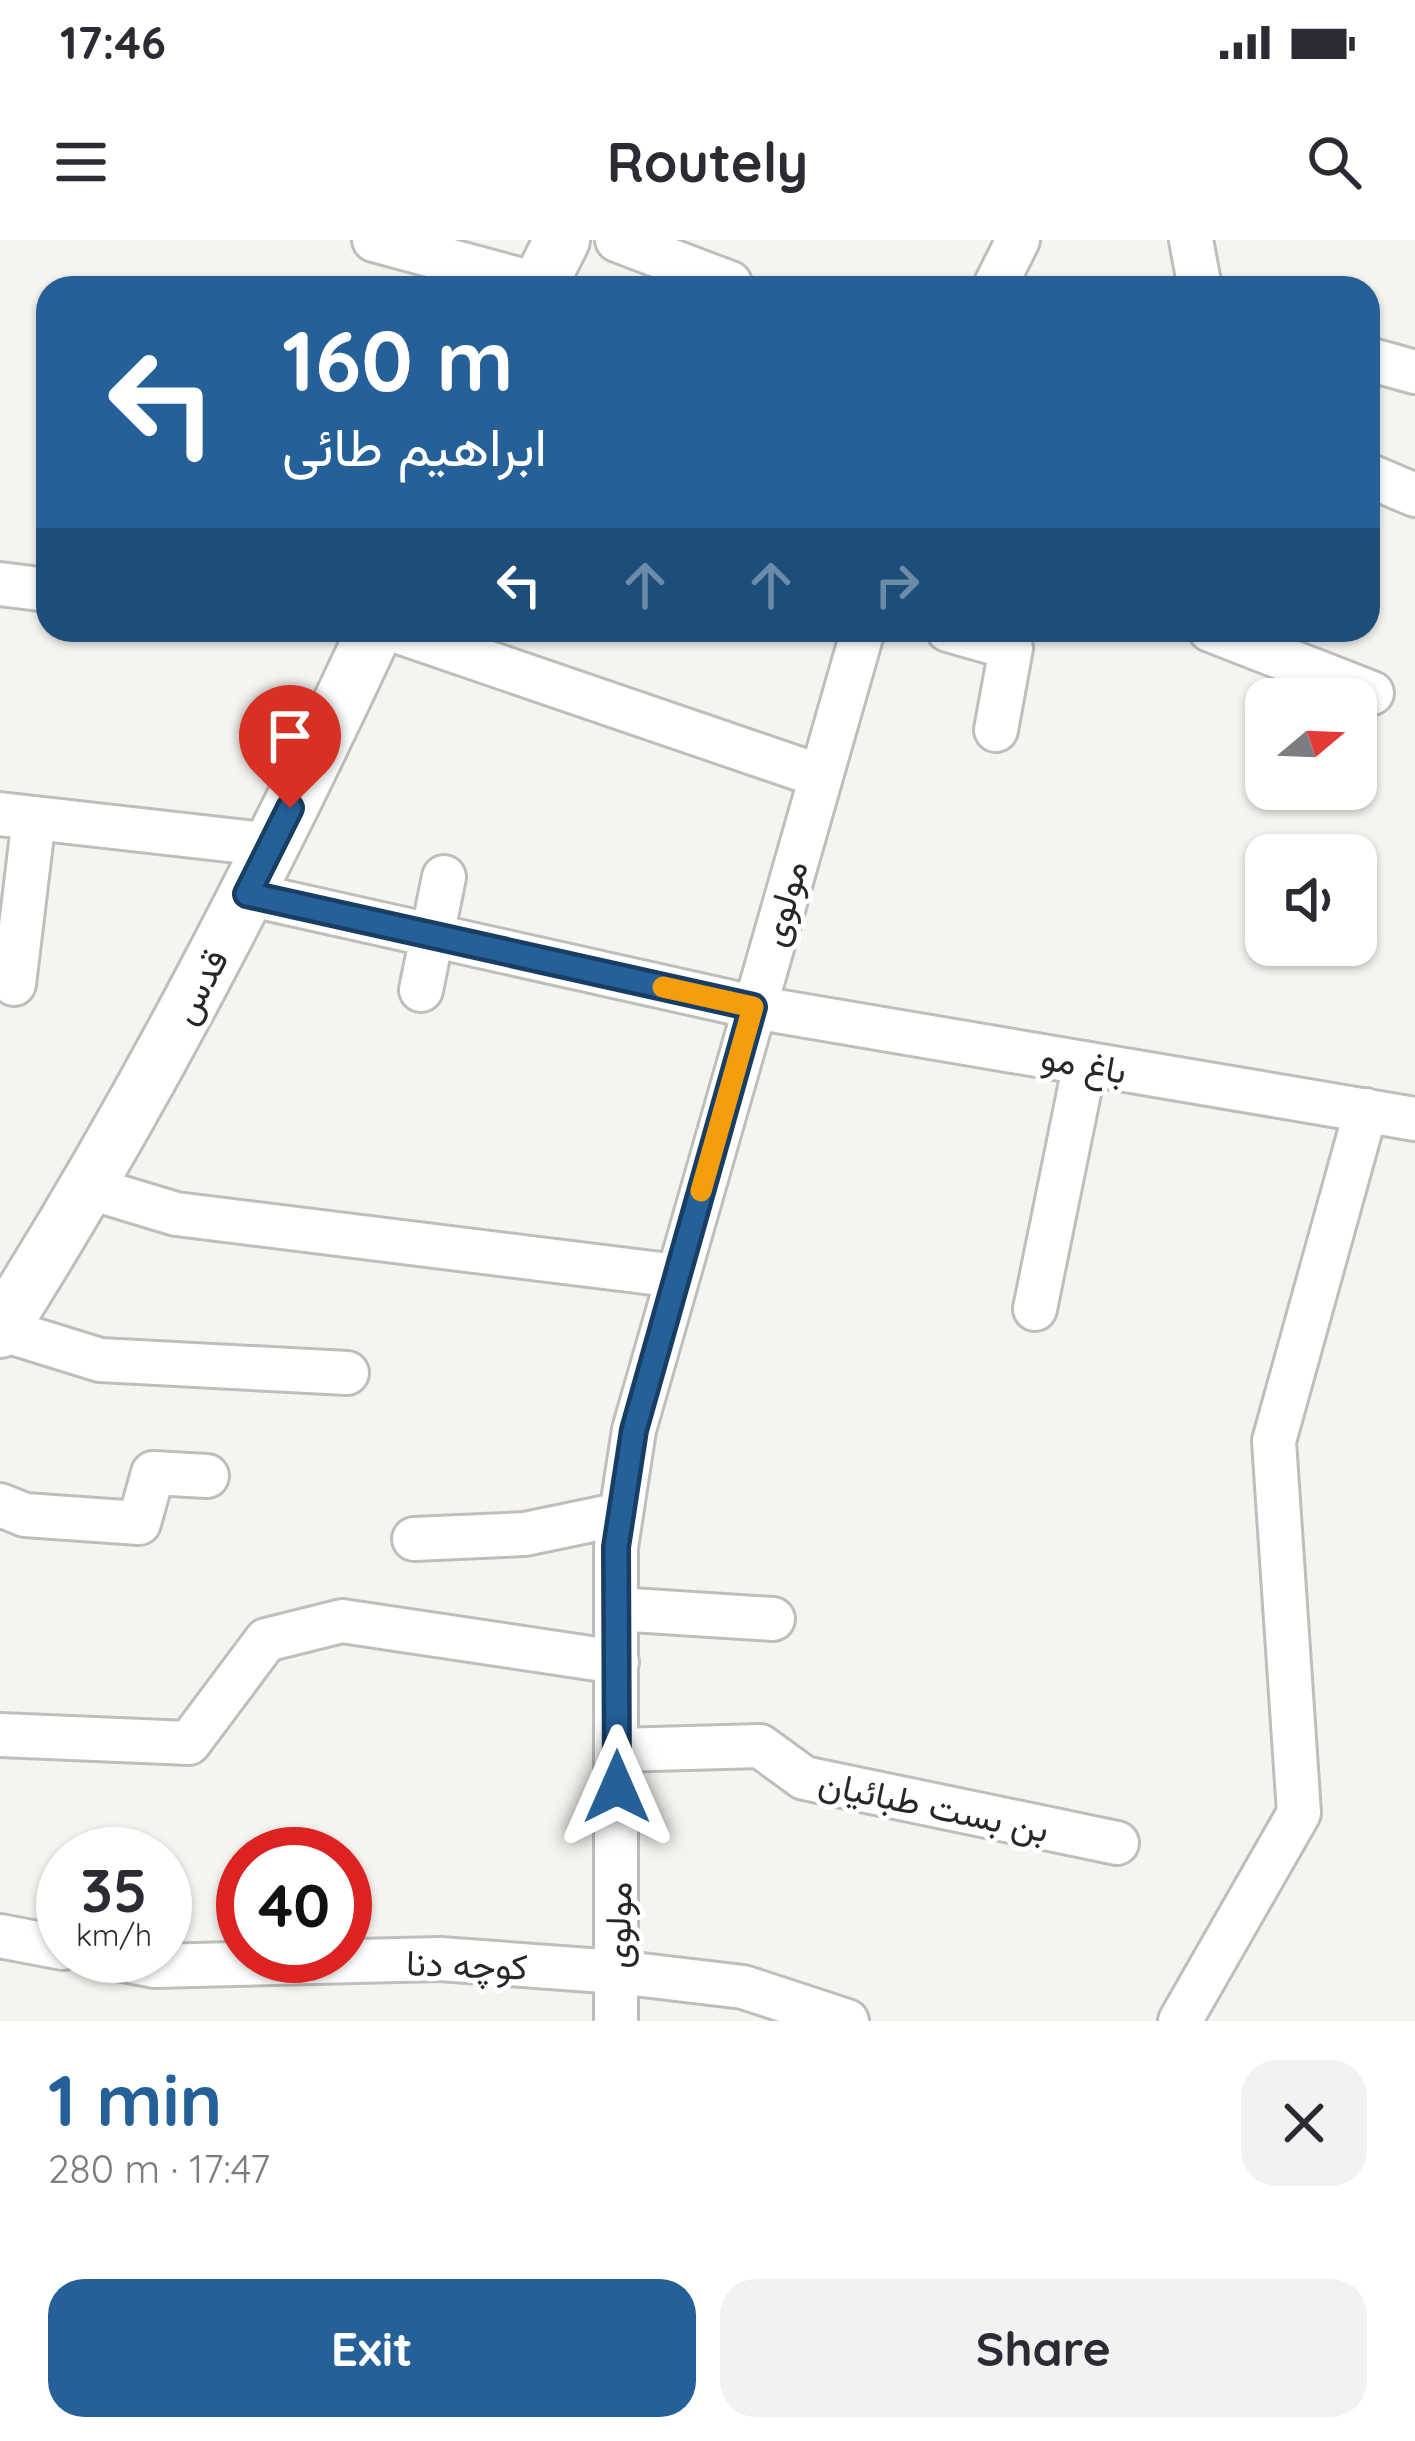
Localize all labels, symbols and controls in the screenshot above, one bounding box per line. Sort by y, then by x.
text: 17:46 [60,14,166,70]
text: Routely [607,128,808,196]
icon: menu [48,129,114,195]
icon: search [1301,129,1367,195]
text: 160 m [282,307,514,412]
icon: left [84,324,240,480]
text: ابراهیم طائی [282,412,547,480]
icon: left [486,552,552,618]
icon: ahead [612,552,678,618]
icon: ahead [738,552,804,618]
icon: right [864,552,930,618]
north arrow [1245,678,1377,810]
map controls [1245,678,1377,966]
pin [239,685,341,808]
icon: arrive [257,703,323,769]
button: sound [1245,834,1377,966]
street label: مولوی [749,855,818,951]
street label: قدس [161,941,237,1031]
street label: باغ مو [1037,1033,1130,1096]
position arrow [554,1724,680,1850]
street label: بن بست طبائیان [815,1759,1053,1851]
speed limit sign: 40 [216,1827,372,1983]
text: 35 [81,1852,147,1927]
street label: مولوی [594,1881,641,1969]
text: km/h [76,1916,152,1954]
street label: کوچه دنا [405,1939,529,1992]
text: 1 min [48,2054,222,2144]
button: close [1241,2060,1367,2186]
text: 280 m · 17:47 [48,2144,270,2193]
button: Exit [48,2279,696,2417]
button: Share [720,2279,1367,2417]

